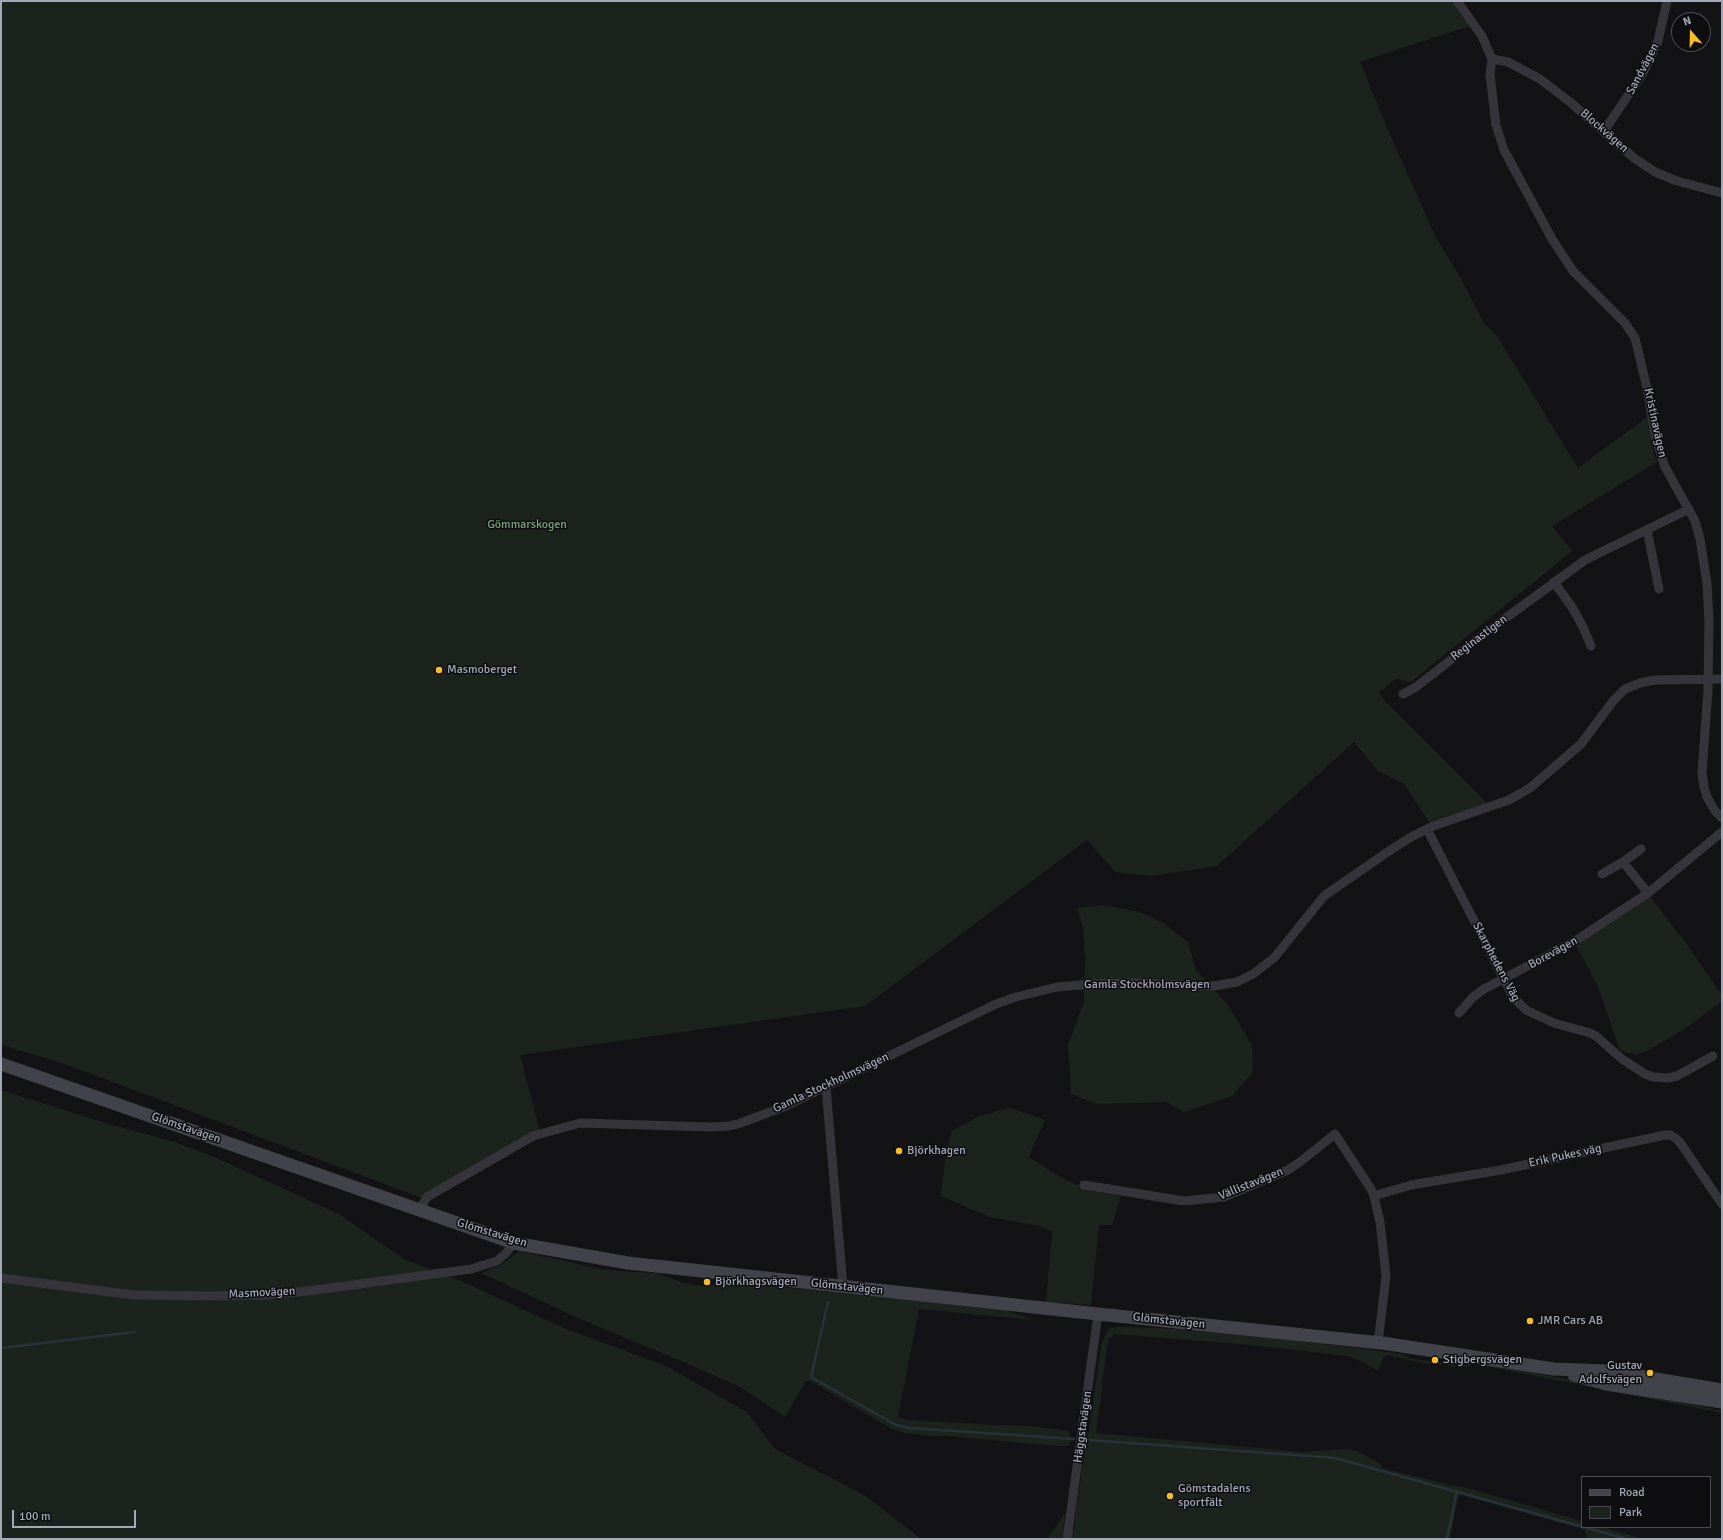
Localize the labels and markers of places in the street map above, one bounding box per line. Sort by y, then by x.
place label: Masmoberget [447,663,517,677]
marker: Masmoberget [434,665,444,675]
place label: Björkhagen [907,1144,966,1158]
marker: Björkhagen [894,1146,904,1156]
place label: Björkhagsvägen [715,1275,797,1289]
marker: Björkhagsvägen [702,1277,712,1287]
place label: JMR Cars AB [1538,1314,1603,1328]
marker: JMR Cars AB [1525,1316,1535,1326]
place label: Stigbergsvägen [1443,1353,1522,1367]
marker: Stigbergsvägen [1430,1355,1440,1365]
place label: Gustav Adolfsvägen [1579,1359,1642,1387]
marker: Gustav Adolfsvägen [1645,1368,1655,1378]
place label: Gömstadalens sportfält [1178,1482,1251,1510]
marker: Gömstadalens sportfält [1165,1491,1175,1501]

